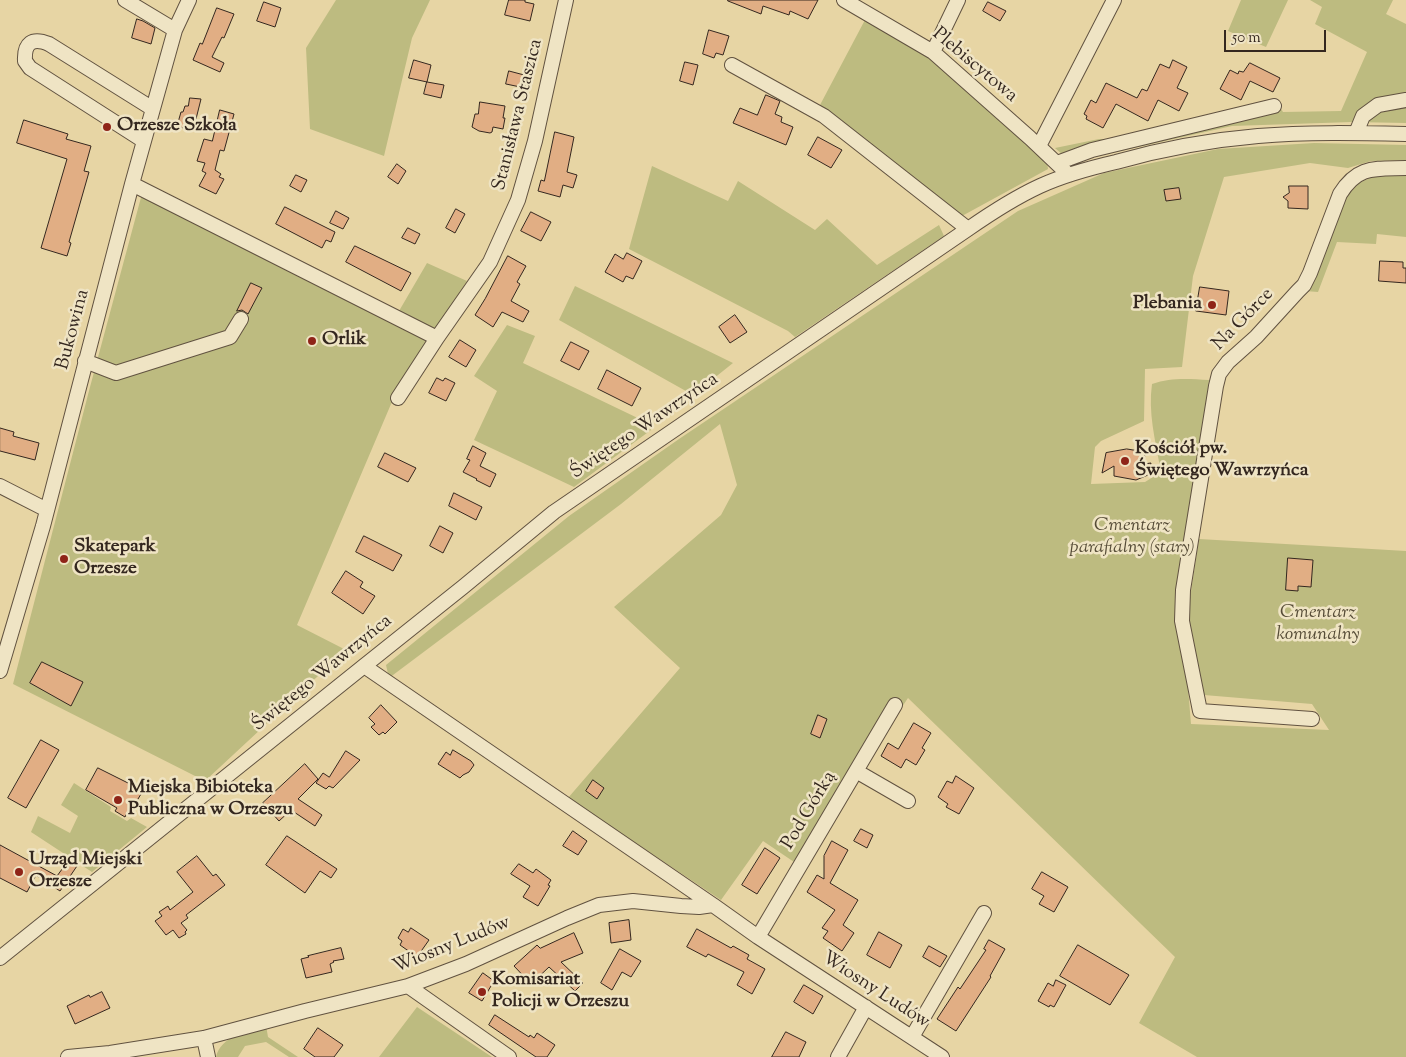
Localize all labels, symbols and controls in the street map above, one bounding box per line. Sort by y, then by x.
scale bar [1226,20,1328,52]
street label: Plebiscytowa [927,24,1021,108]
text: 50 m [1232,28,1261,49]
street label: Stanisława Staszica [489,37,549,193]
place label: Orzesze Szkoła [117,116,237,138]
marker: Orzesze Szkoła [101,121,113,133]
street label: Na Górce [1209,284,1279,356]
street label: Bukowina [52,287,96,373]
place label: Plebania [1133,294,1202,316]
marker: Plebania [1206,299,1218,311]
place label: Orlik [322,330,366,352]
marker: Orlik [306,335,318,347]
street label: Świętego Wawrzyńca [567,369,723,485]
place label: Kościół pw. Świętego Wawrzyńca [1135,439,1308,483]
marker: Kościół pw. Świętego Wawrzyńca [1119,455,1131,467]
park label: Cmentarz parafialny (stary) [1069,516,1195,560]
place label: Skatepark Orzesze [74,537,156,581]
marker: Skatepark Orzesze [58,553,70,565]
park label: Cmentarz komunalny [1276,603,1360,647]
street label: Świętego Wawrzyńca [248,611,398,737]
street label: Pod Górką [778,768,842,854]
place label: Miejska Bibioteka Publiczna w Orzeszu [128,778,293,822]
marker: Miejska Bibioteka Publiczna w Orzeszu [112,794,124,806]
place label: Urząd Miejski Orzesze [29,850,142,894]
marker: Urząd Miejski Orzesze [13,866,25,878]
street label: Wiosny Ludów [390,912,514,980]
street label: Wiosny Ludów [817,948,933,1034]
place label: Komisariat Policji w Orzeszu [492,970,629,1014]
marker: Komisariat Policji w Orzeszu [476,986,488,998]

